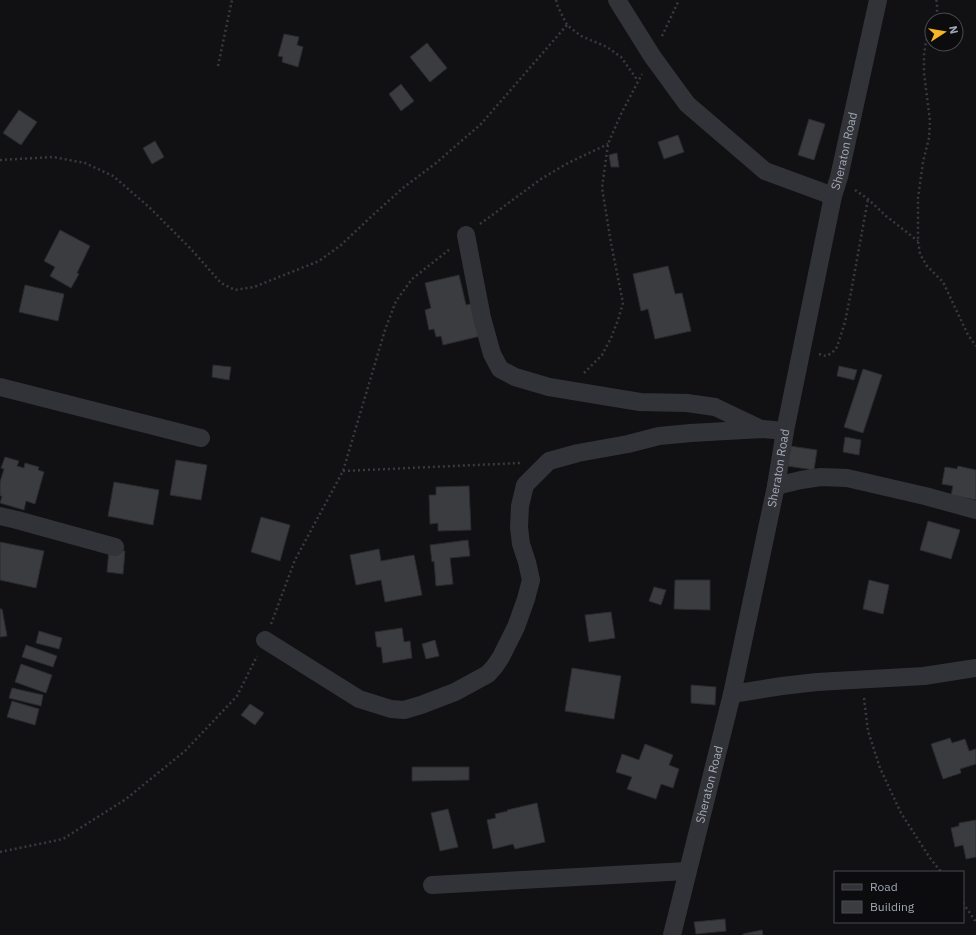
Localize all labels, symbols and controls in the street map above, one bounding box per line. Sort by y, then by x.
north arrow [924,12,964,52]
text: N [946,25,961,35]
street label: Sheraton Road [827,111,860,192]
street label: Sheraton Road [764,428,792,509]
street label: Sheraton Road [692,744,726,825]
legend [834,871,964,923]
text: Road [870,879,898,894]
text: Building [870,899,915,914]

